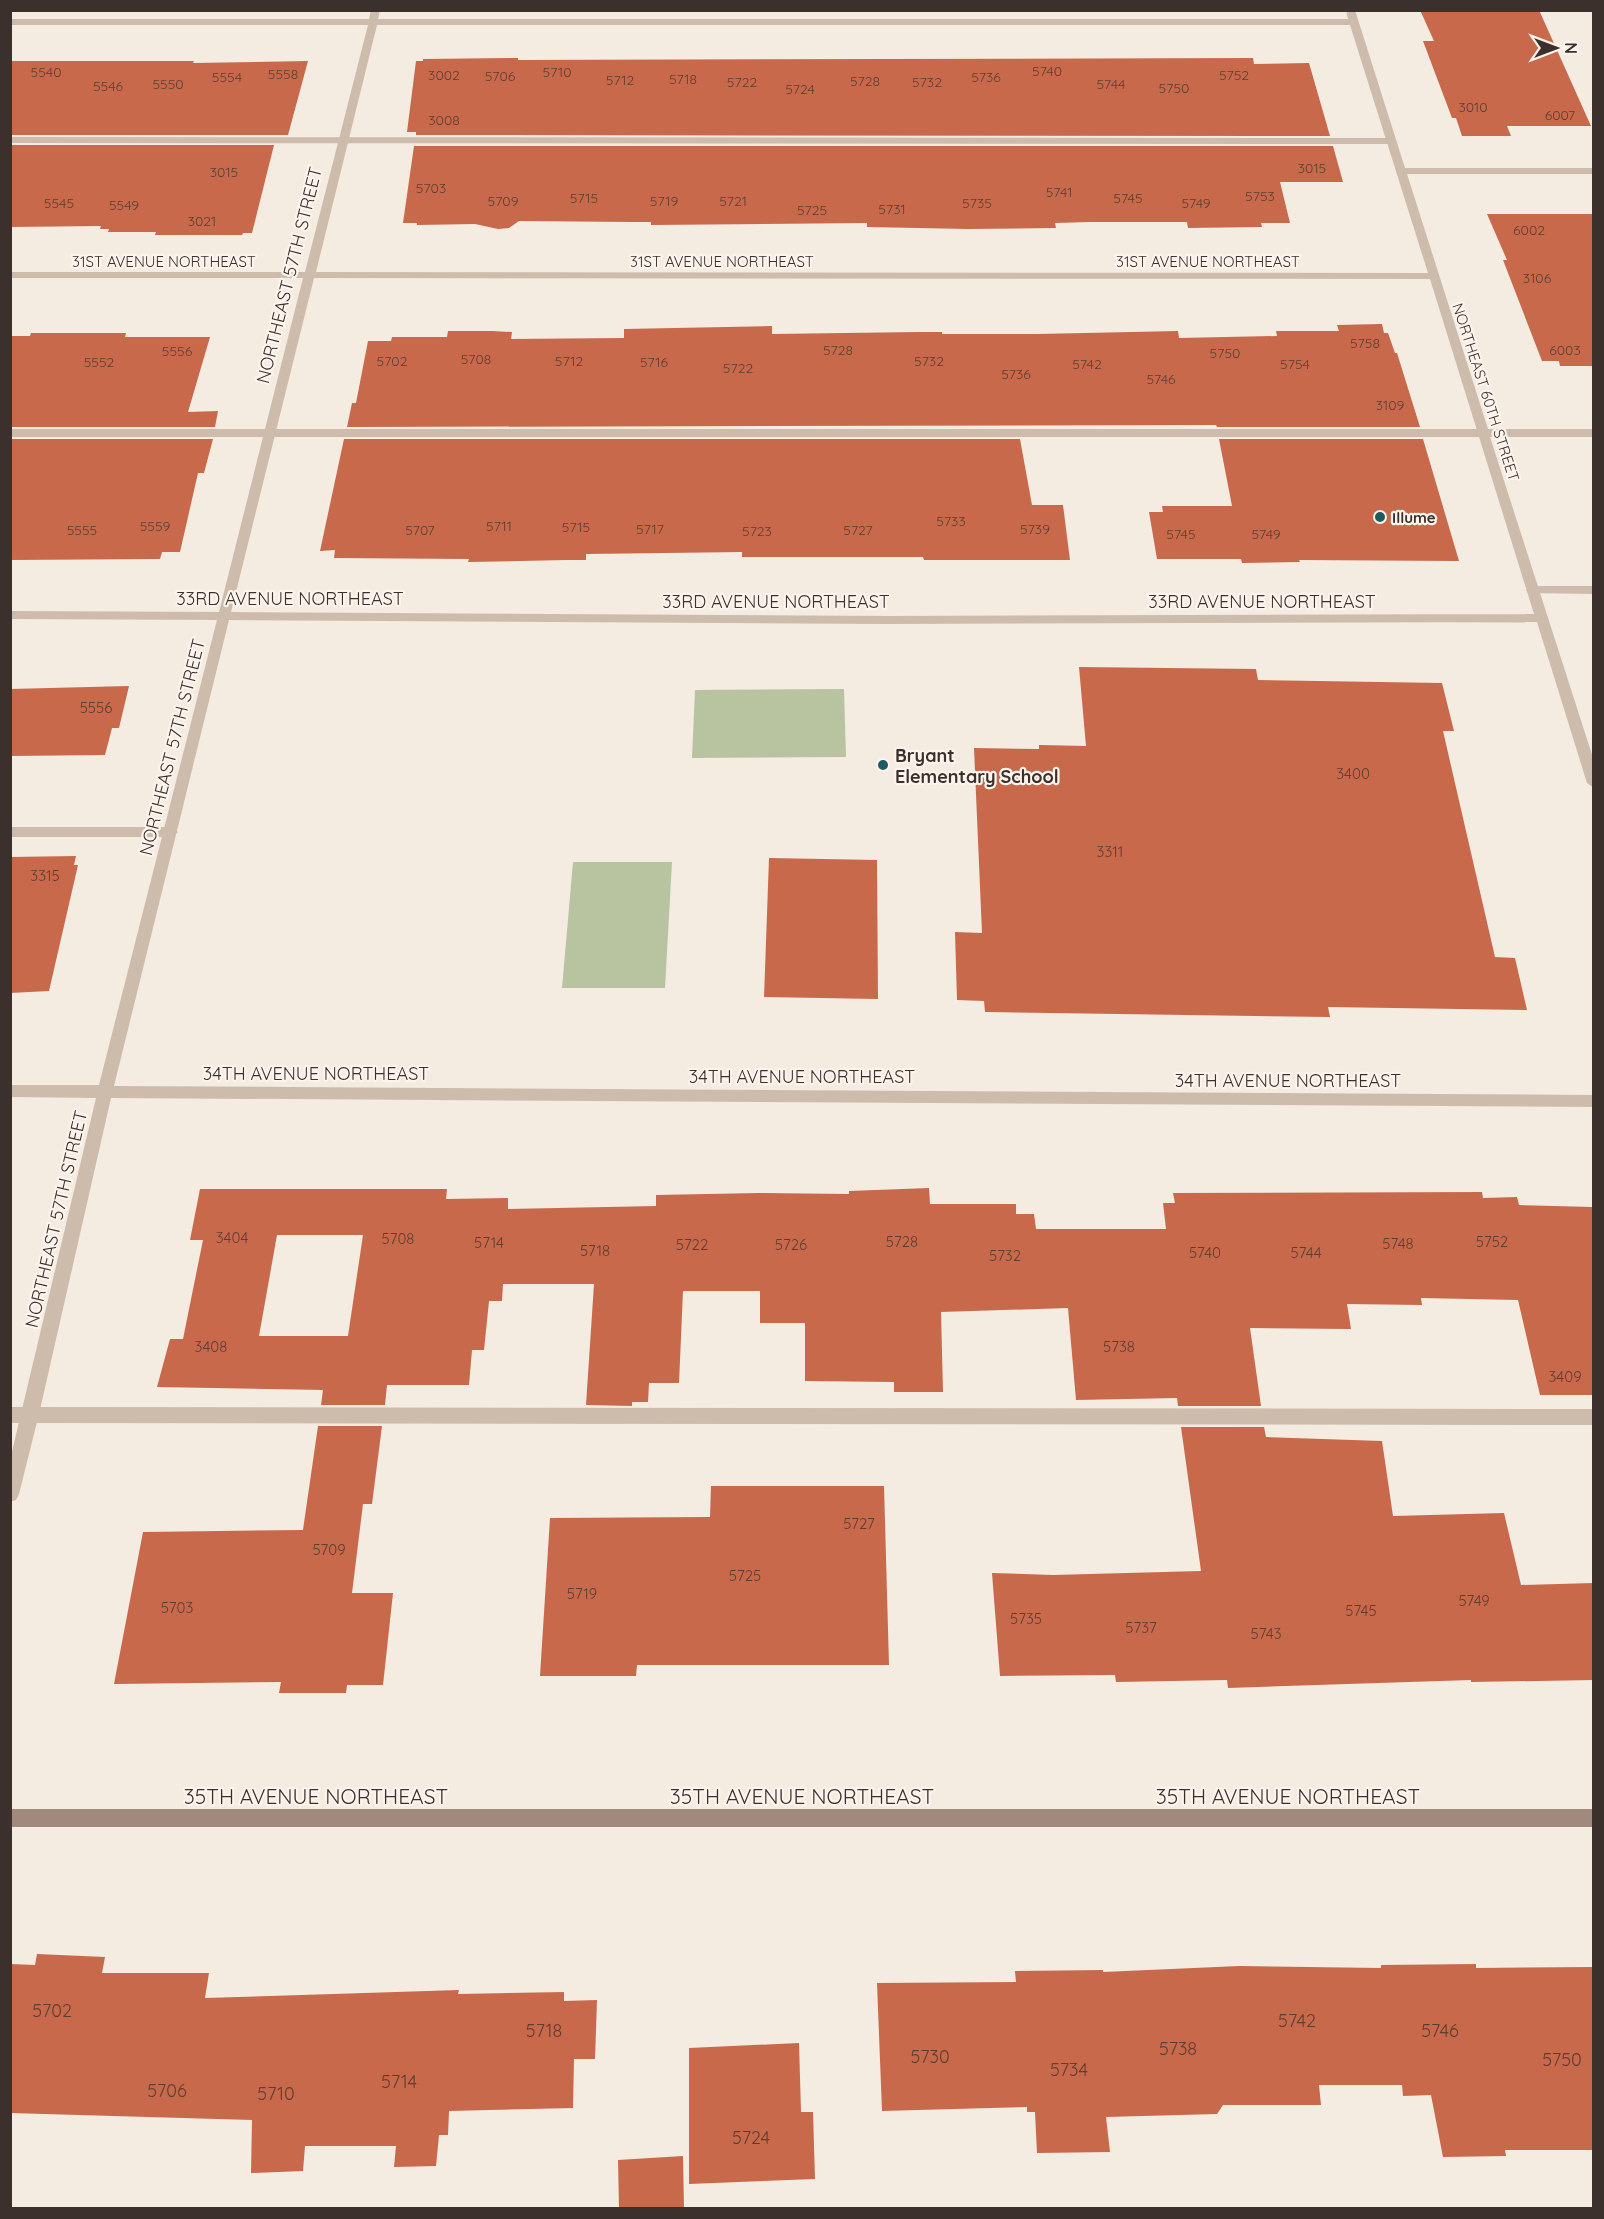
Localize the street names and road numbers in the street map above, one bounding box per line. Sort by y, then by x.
street label: NORTHEAST 57TH STREET [251,164,327,386]
street label: 31ST AVENUE NORTHEAST [72,252,256,271]
street label: 31ST AVENUE NORTHEAST [630,252,814,271]
street label: 31ST AVENUE NORTHEAST [1116,252,1300,271]
street label: NORTHEAST 60TH STREET [1448,301,1524,483]
street label: 33RD AVENUE NORTHEAST [176,587,404,610]
street label: 33RD AVENUE NORTHEAST [662,590,890,613]
street label: 33RD AVENUE NORTHEAST [1148,590,1376,613]
street label: NORTHEAST 57TH STREET [134,636,210,858]
street label: 34TH AVENUE NORTHEAST [203,1062,429,1085]
street label: 34TH AVENUE NORTHEAST [689,1065,915,1088]
street label: 34TH AVENUE NORTHEAST [1175,1069,1401,1092]
street label: NORTHEAST 57TH STREET [20,1108,92,1330]
street label: 35TH AVENUE NORTHEAST [184,1783,448,1809]
street label: 35TH AVENUE NORTHEAST [670,1783,934,1809]
street label: 35TH AVENUE NORTHEAST [1156,1783,1420,1809]

